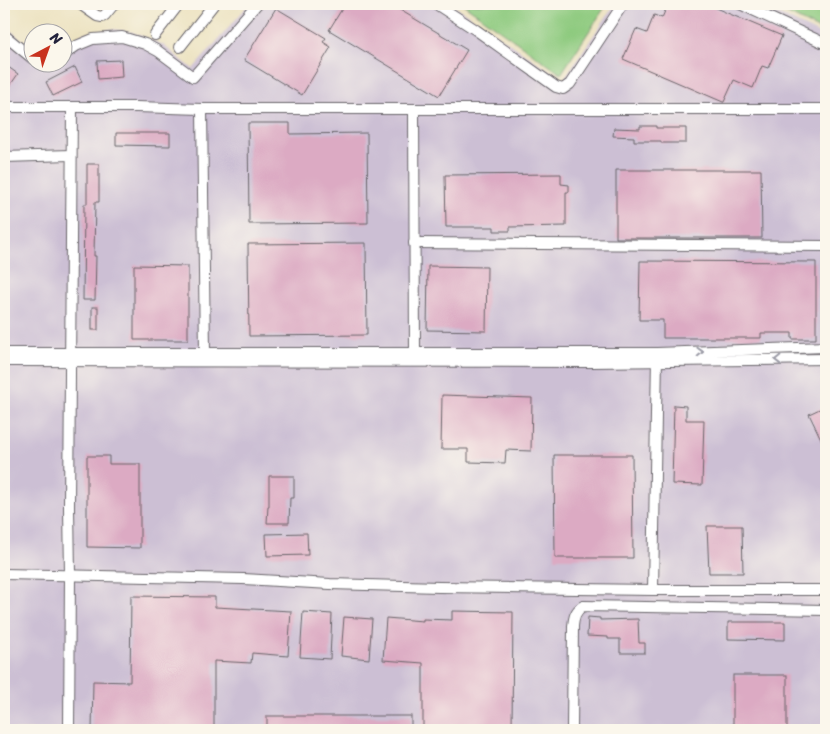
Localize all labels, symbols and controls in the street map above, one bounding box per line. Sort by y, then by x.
north arrow [22,22,72,72]
text: N [44,25,68,51]
one-way arrow [696,346,704,357]
one-way arrow [773,355,781,365]

